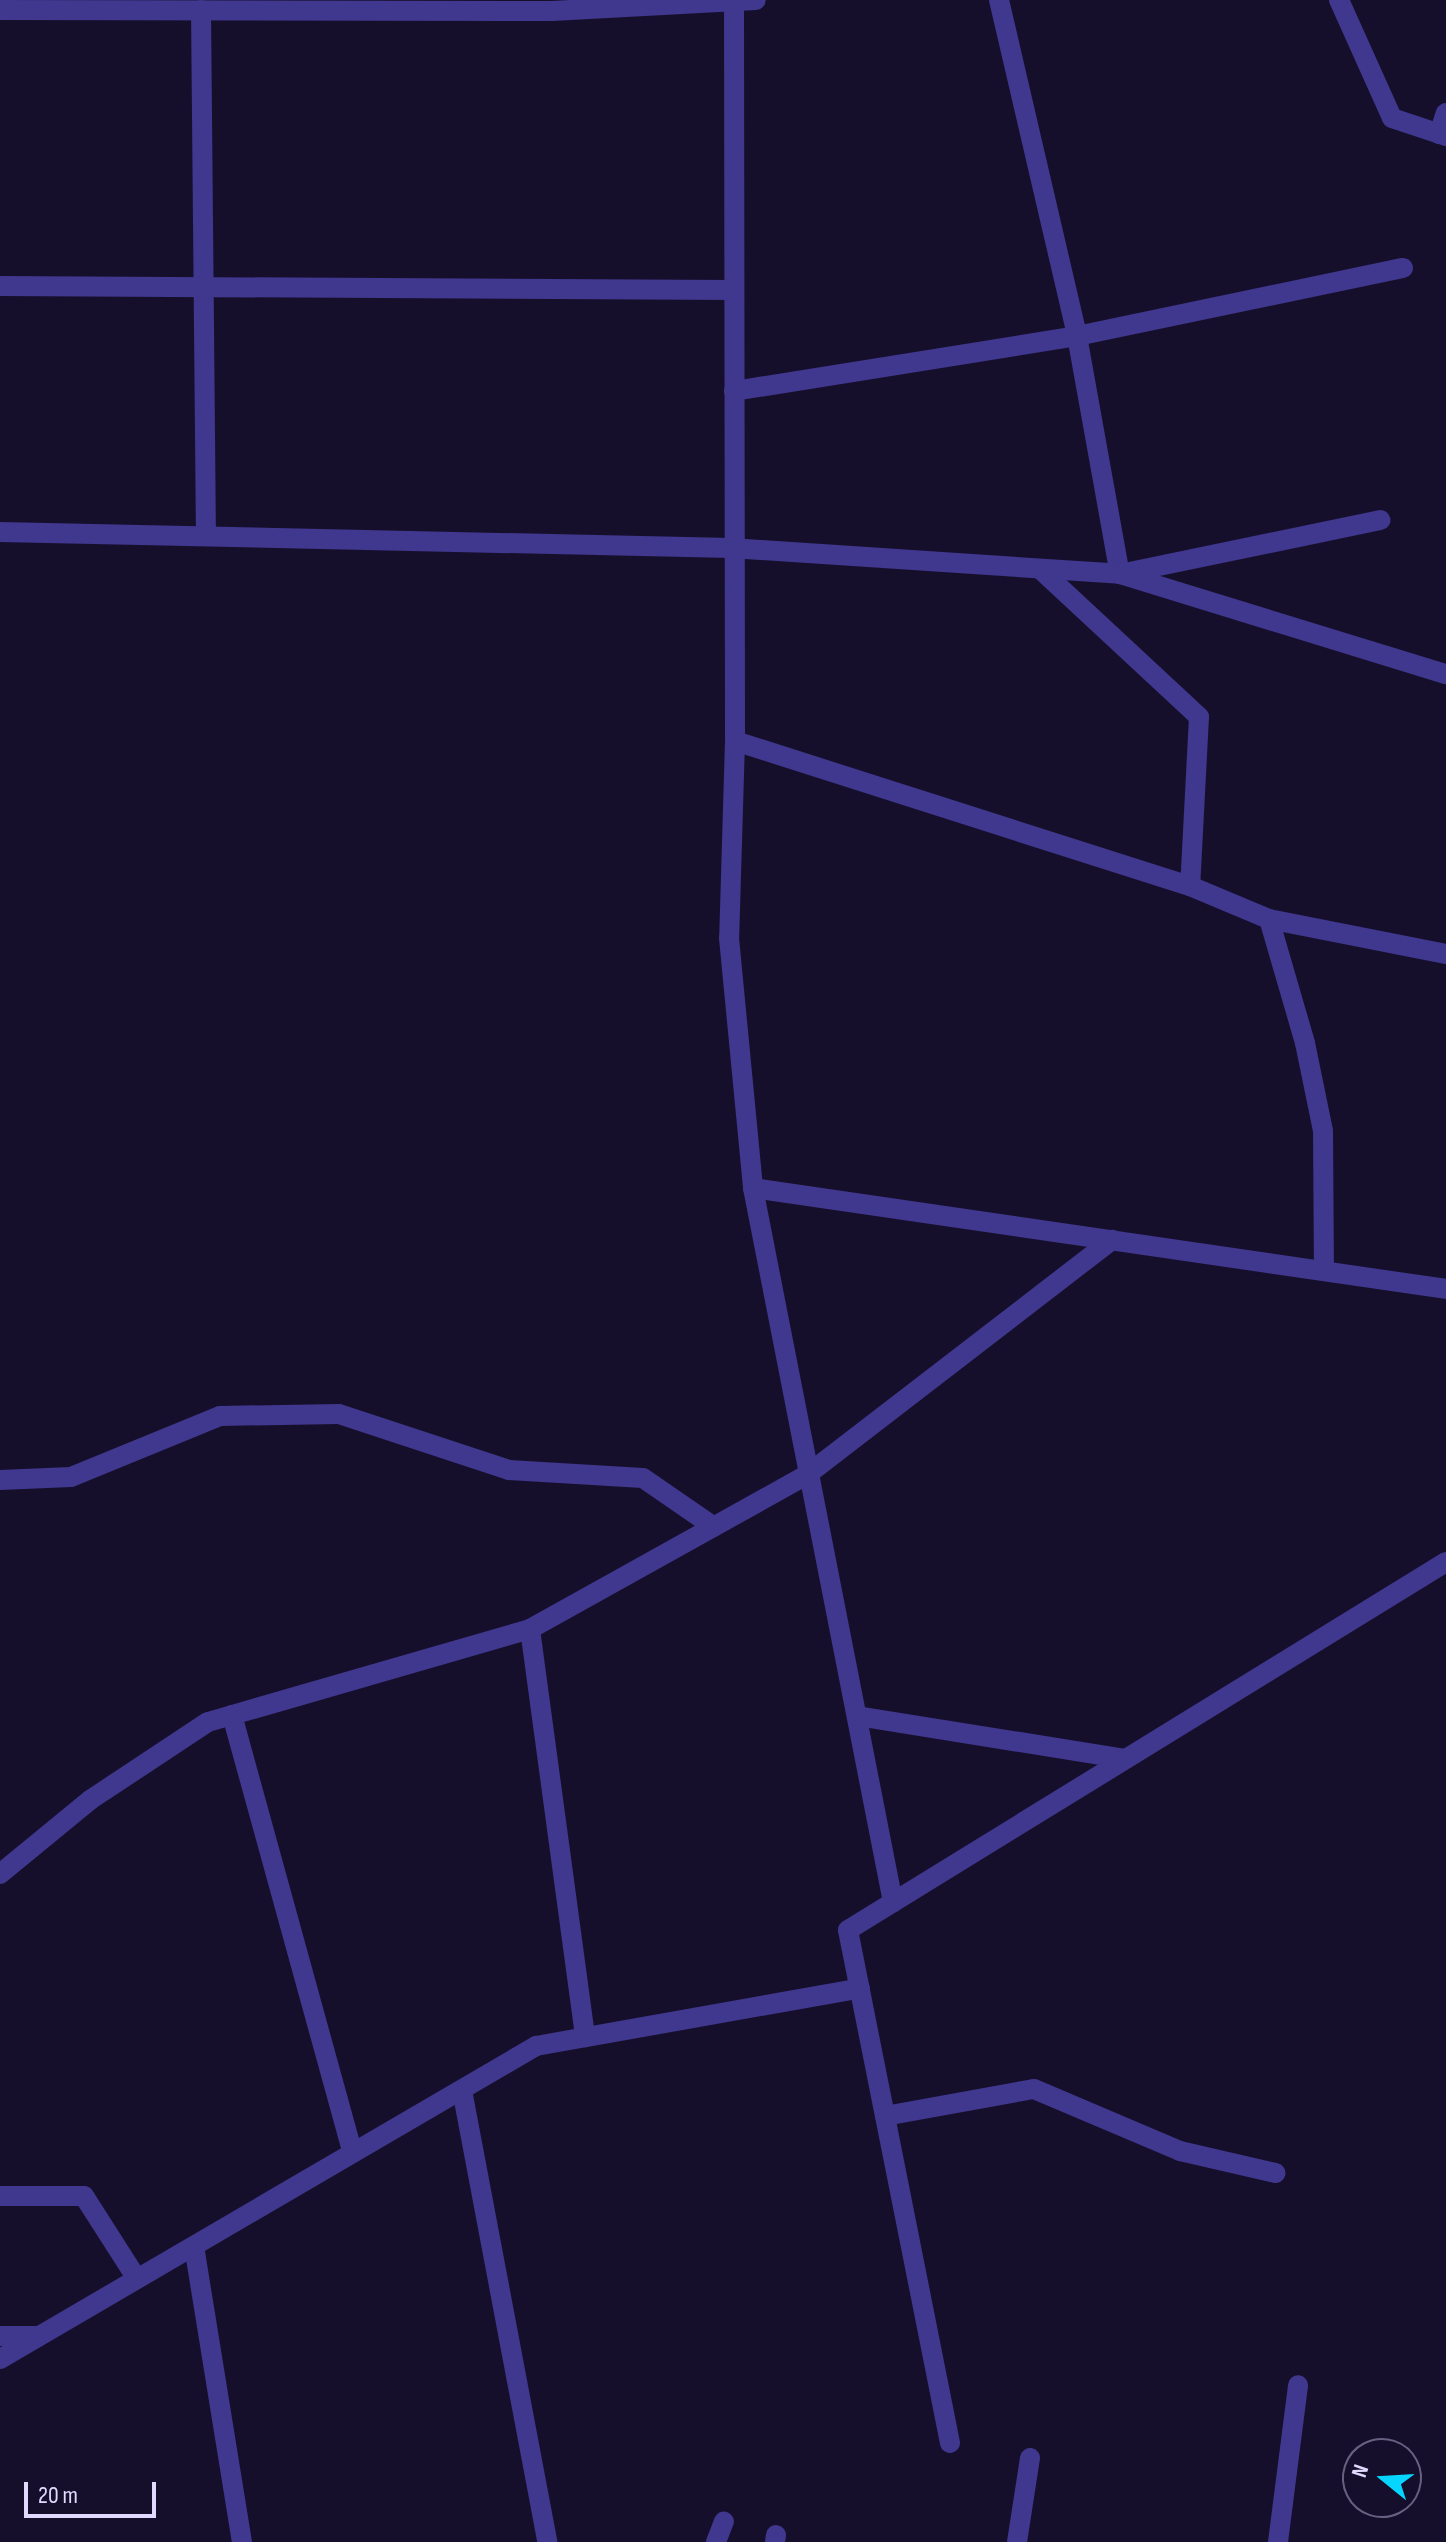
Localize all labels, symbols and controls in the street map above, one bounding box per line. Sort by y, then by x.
north arrow [1342,2438,1422,2518]
text: N [1346,2461,1375,2481]
scale bar [28,2466,160,2516]
text: 20 m [38,2481,78,2510]

